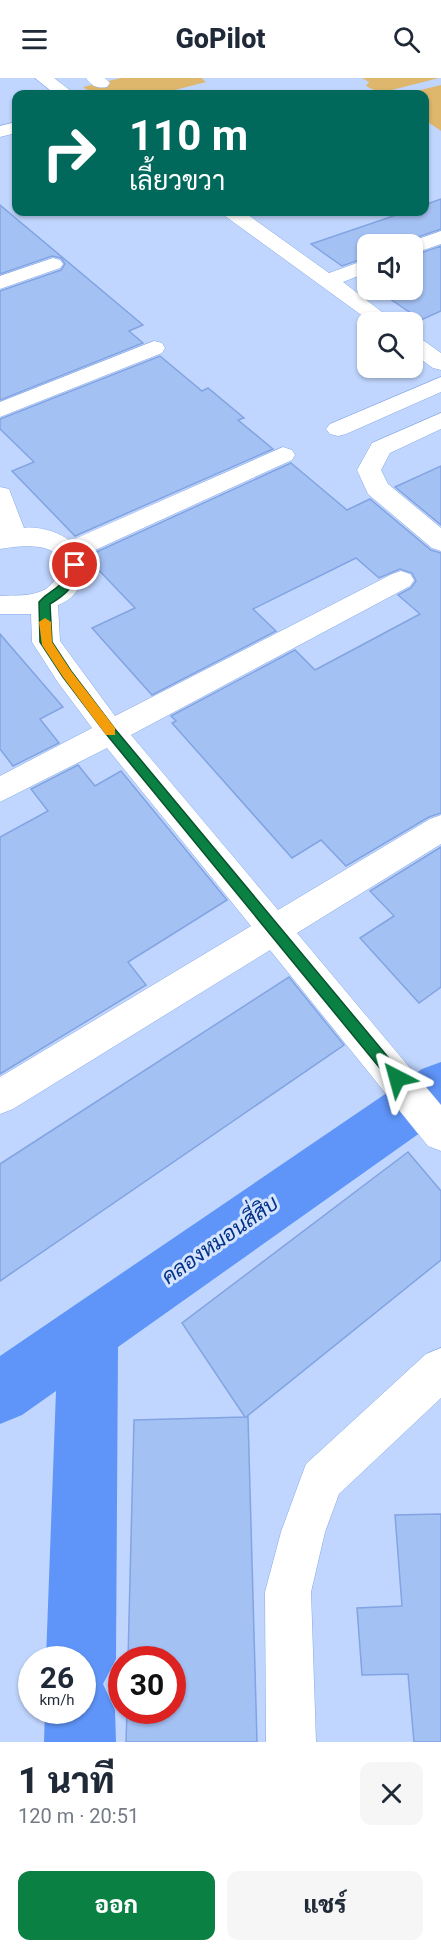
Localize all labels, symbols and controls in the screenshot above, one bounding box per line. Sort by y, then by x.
icon: menu [18,23,51,56]
text: GoPilot [175,23,266,55]
icon: search [390,23,423,56]
text: 110 m [129,111,248,160]
icon: right [30,114,108,192]
text: เลี้ยวขวา [129,165,225,197]
map controls [357,234,423,378]
button: sound [357,234,423,300]
button: search [357,312,423,378]
pin [49,539,100,590]
icon: arrive [58,548,91,581]
position arrow [365,1046,429,1110]
water label: คลองหมอนสี่สิบ [153,1184,283,1289]
speed limit sign: 30 [108,1646,186,1724]
text: 26 [40,1660,74,1695]
text: km/h [39,1691,75,1709]
text: 1 นาที [18,1760,115,1802]
button: close [360,1762,423,1825]
text: 120 m · 20:51 [18,1804,139,1828]
button: ออก [18,1871,215,1940]
button: แชร์ [227,1871,423,1940]

